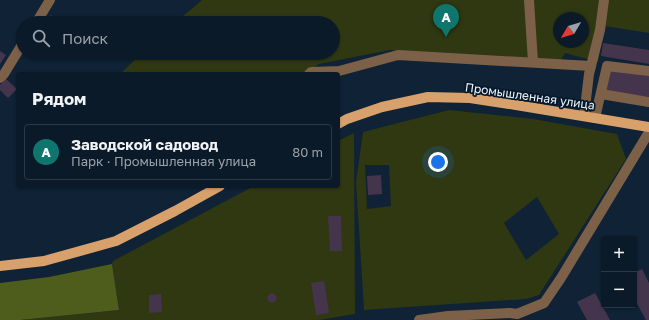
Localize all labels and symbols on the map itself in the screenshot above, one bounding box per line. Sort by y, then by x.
pin: A [433,4,459,37]
north arrow [553,12,589,48]
street label: Промышленная улица [464,79,596,113]
your location [428,152,448,172]

